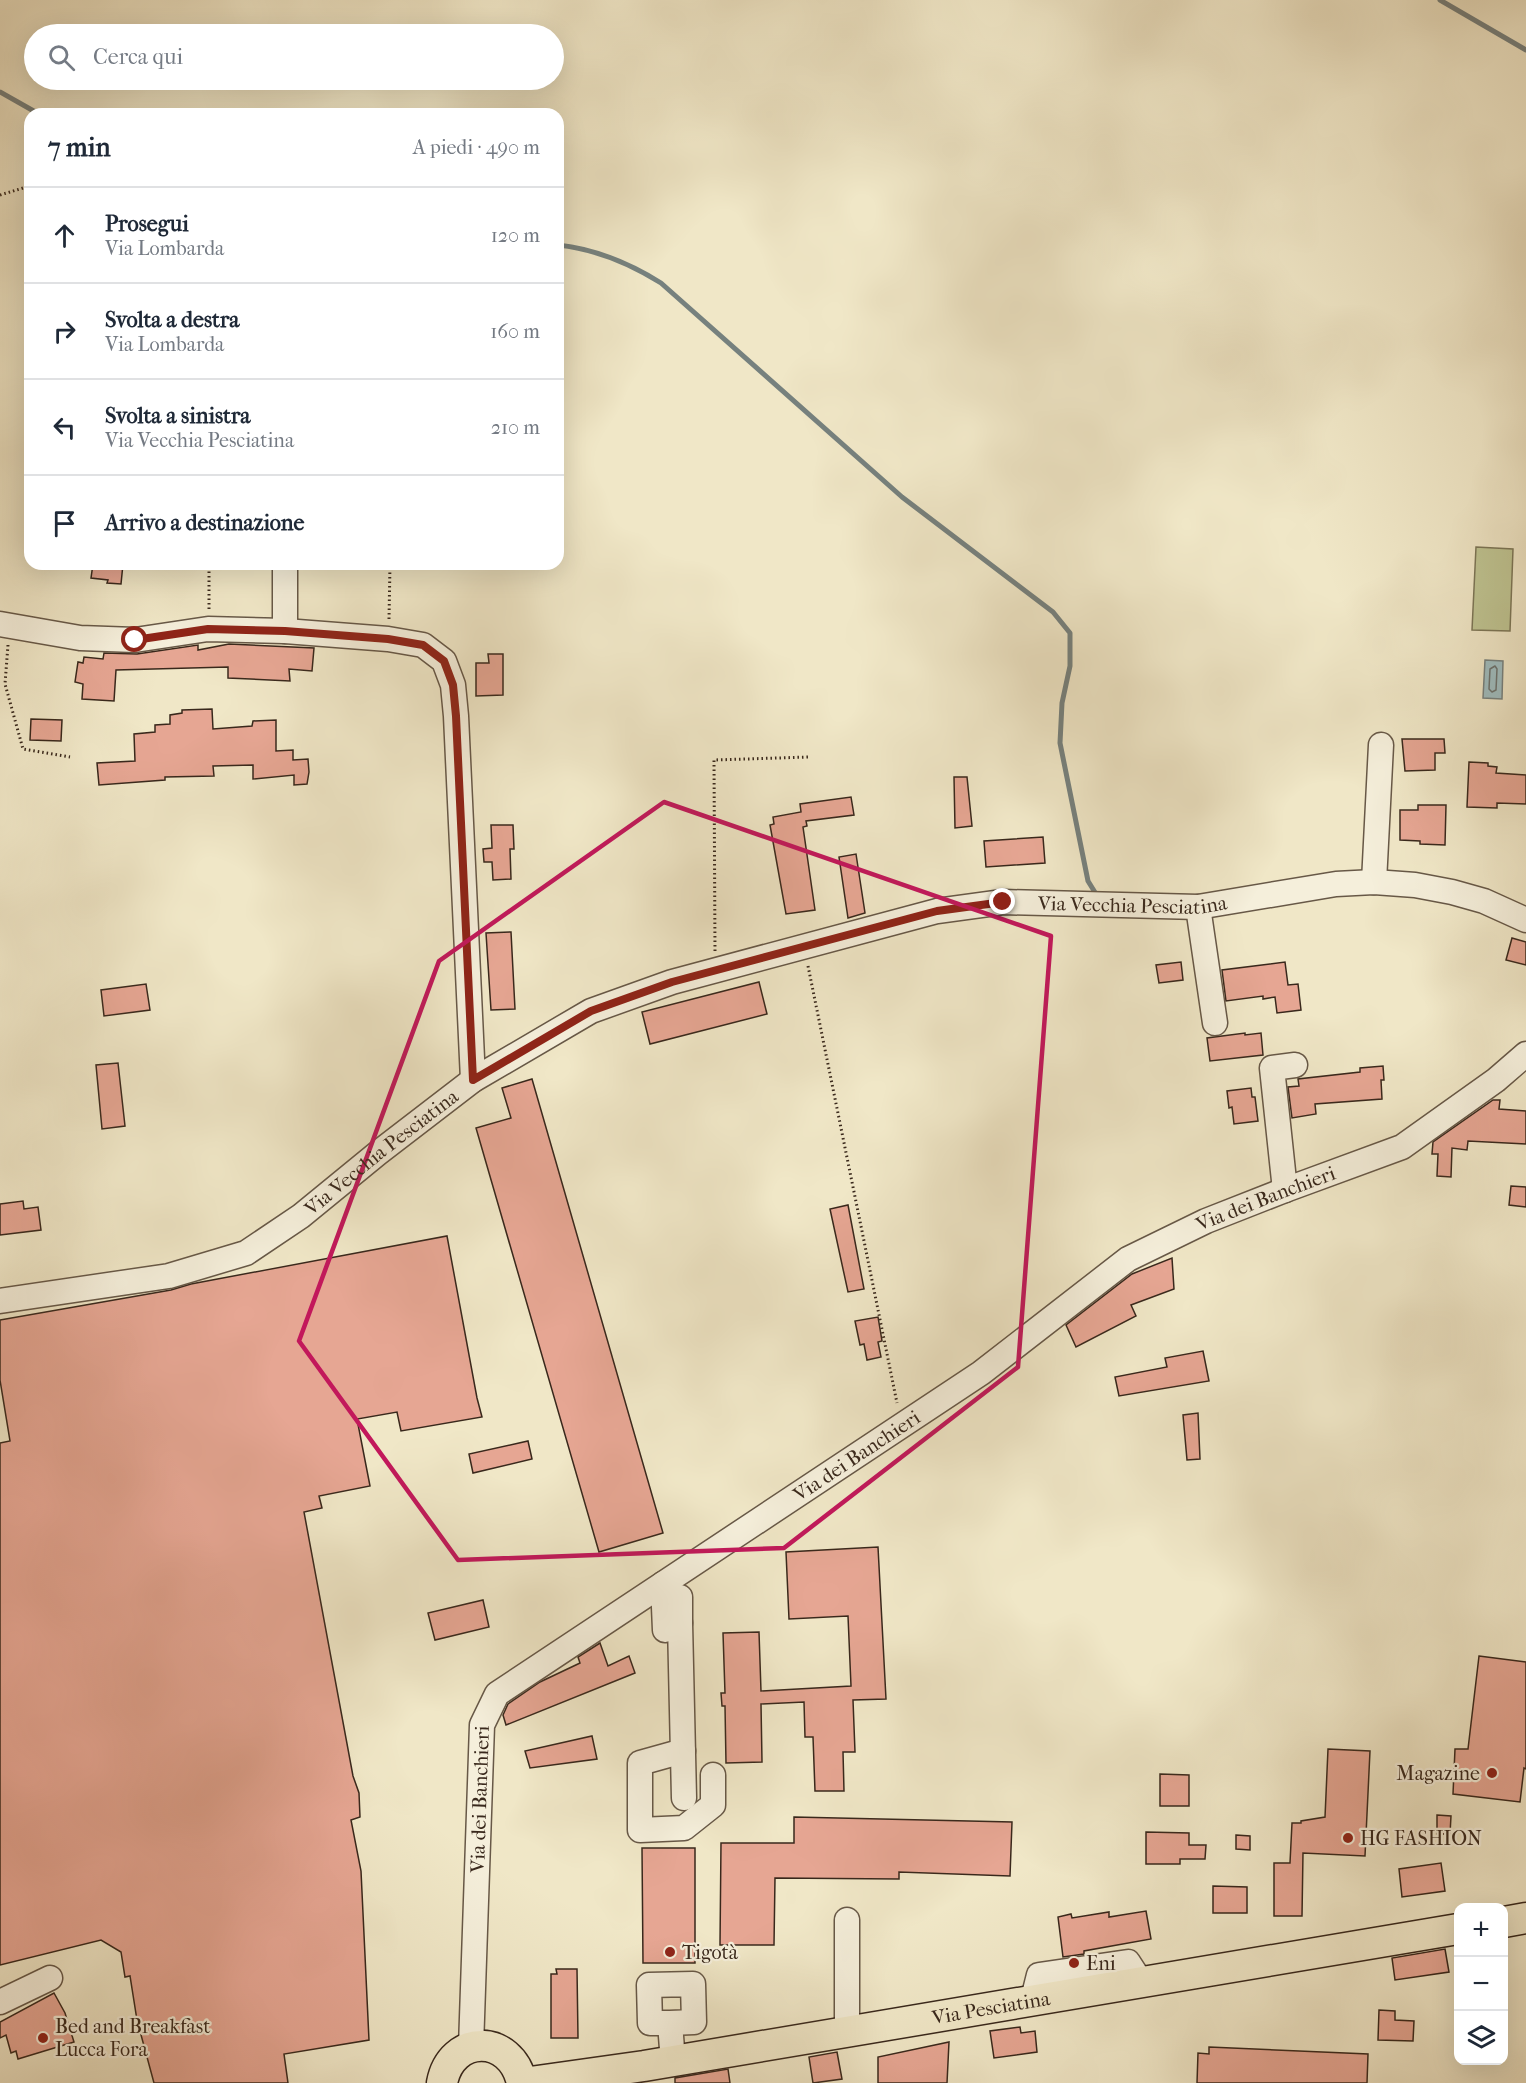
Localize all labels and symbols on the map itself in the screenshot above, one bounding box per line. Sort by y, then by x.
route start [121,626,147,652]
route end [989,888,1015,914]
street label: Via Vecchia Pesciatina [1037,891,1229,919]
street label: Via Vecchia Pesciatina [299,1084,463,1221]
street label: Via dei Banchieri [1191,1161,1339,1237]
street label: Via dei Banchieri [788,1406,925,1507]
street label: Via dei Banchieri [466,1725,494,1874]
place label: Magazine [1396,1762,1480,1785]
marker: Magazine [1485,1766,1499,1780]
place label: HG FASHION [1360,1827,1482,1850]
marker: HG FASHION [1341,1831,1355,1845]
place label: Tigotà [682,1941,739,1964]
marker: Tigotà [663,1945,677,1959]
place label: Eni [1086,1952,1116,1975]
marker: Eni [1067,1956,1081,1970]
street label: Via Pesciatina [929,1987,1052,2030]
place label: Bed and Breakfast Lucca Fora [55,2015,210,2061]
marker: Bed and Breakfast Lucca Fora [36,2031,50,2045]

